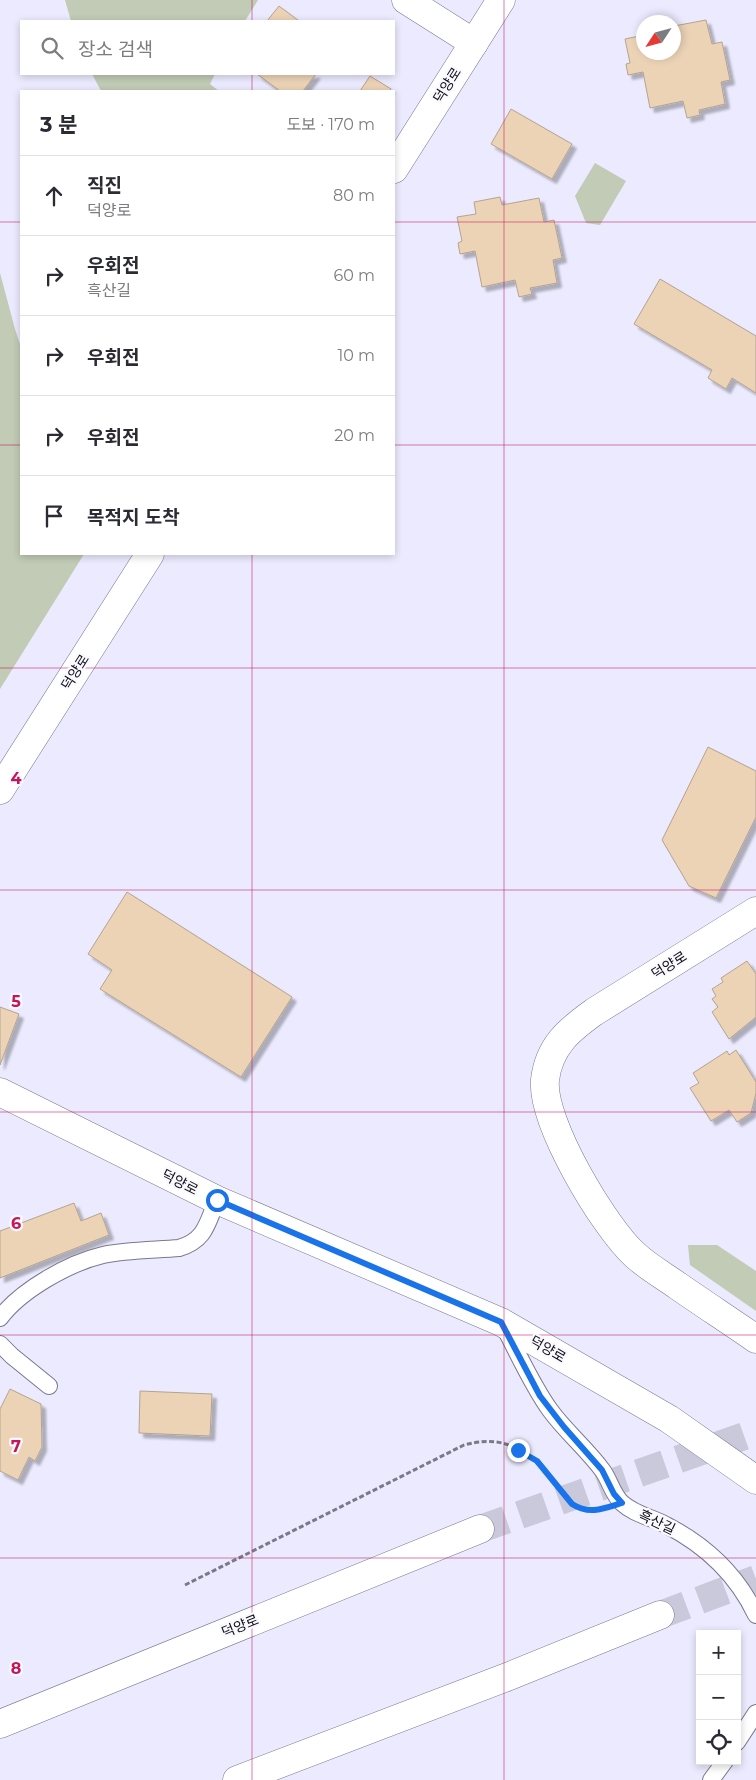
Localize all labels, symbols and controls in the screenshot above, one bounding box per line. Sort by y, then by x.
north arrow [636,15,681,60]
search box [20,20,395,75]
icon: search [38,34,66,62]
text: 장소 검색 [78,38,153,61]
street label: 덕양로 [429,64,465,106]
text: 3 분 [40,112,78,137]
text: 도보 · 170 m [287,115,375,134]
text: 직진 [87,174,122,197]
icon: ahead [40,182,68,210]
text: 80 m [333,186,375,205]
text: 덕양로 [87,201,131,220]
text: 우회전 [87,254,139,277]
icon: right [40,262,68,290]
text: 60 m [333,266,375,285]
text: 흑산길 [87,281,131,300]
icon: right [40,342,68,370]
text: 우회전 [87,346,139,369]
text: 10 m [337,346,375,365]
icon: right [40,422,68,450]
text: 우회전 [87,426,139,449]
text: 20 m [334,426,375,445]
icon: arrive [40,502,68,530]
text: 목적지 도착 [87,506,180,529]
street label: 덕양로 [57,651,93,693]
text: 4 [10,769,22,788]
street label: 덕양로 [648,947,690,983]
text: 5 [11,992,21,1011]
street label: 덕양로 [159,1165,201,1199]
route start [206,1189,229,1212]
text: 6 [11,1214,21,1233]
street label: 덕양로 [527,1332,569,1367]
text: 7 [11,1437,21,1456]
route end [507,1439,530,1462]
street label: 흑산길 [636,1506,678,1538]
street label: 덕양로 [219,1610,261,1642]
map controls [696,1630,741,1765]
button: + [696,1630,741,1675]
text: 8 [11,1659,21,1678]
button: − [696,1675,741,1720]
button: locate [696,1720,741,1765]

